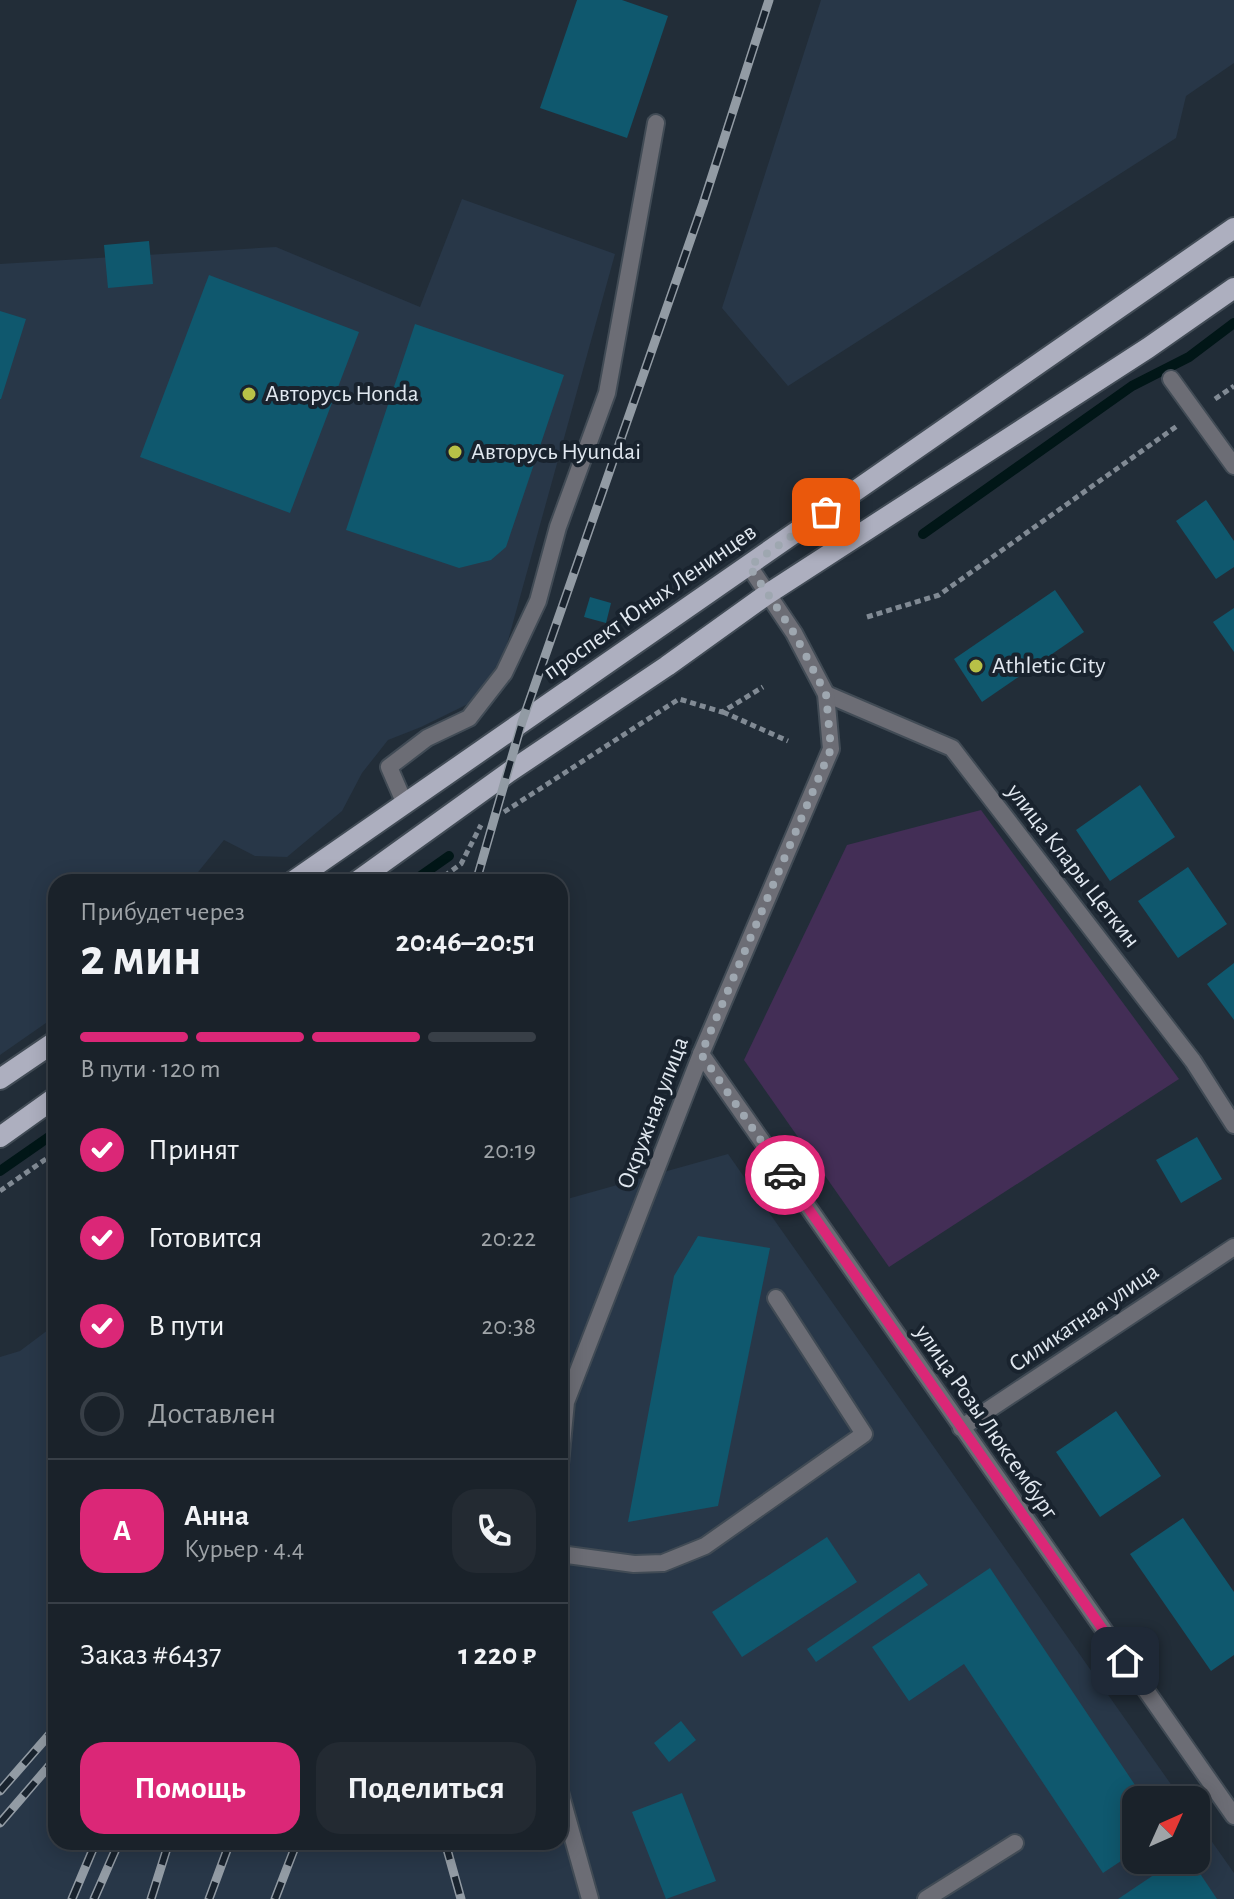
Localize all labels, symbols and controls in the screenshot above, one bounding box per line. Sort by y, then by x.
place label: Авторусь Honda [265,382,419,406]
marker: Авторусь Honda [240,385,258,403]
place label: Авторусь Hyundai [471,440,641,464]
marker: Авторусь Hyundai [446,443,464,461]
pin [792,478,860,546]
icon: bag [804,490,848,534]
street label: проспект Юных Ленинцев [539,519,761,685]
place label: Athletic City [992,654,1105,678]
marker: Athletic City [967,657,985,675]
street label: улица Клары Цеткин [1001,779,1144,952]
text: Прибудет через [80,899,245,925]
text: 20:46–20:51 [396,927,536,957]
text: 2 мин [80,932,202,984]
street label: Окружная улица [613,1034,693,1192]
text: В пути · 120 m [80,1056,221,1082]
icon: check [80,1128,124,1172]
text: Принят [148,1135,239,1165]
courier [745,1135,825,1215]
text: 20:19 [483,1137,536,1163]
icon: car [763,1153,807,1197]
icon: check [80,1216,124,1260]
text: Готовится [148,1223,262,1253]
text: 20:22 [481,1225,536,1251]
street label: Силикатная улица [1005,1259,1163,1377]
icon: check [80,1304,124,1348]
text: В пути [148,1311,225,1341]
text: 20:38 [481,1313,536,1339]
street label: улица Розы Люксембург [909,1320,1062,1524]
text: Доставлен [148,1399,276,1429]
button: phone [452,1489,536,1573]
text: Анна [184,1501,249,1531]
text: А [113,1516,131,1546]
text: Курьер · 4.4 [184,1536,304,1562]
pin [1091,1627,1159,1695]
icon: home [1103,1639,1147,1683]
text: Заказ #6437 [80,1640,221,1670]
text: 1 220 ₽ [458,1640,536,1670]
button: Помощь [80,1742,300,1834]
button: Поделиться [316,1742,536,1834]
north arrow [1122,1786,1210,1874]
map controls [1122,1786,1210,1874]

